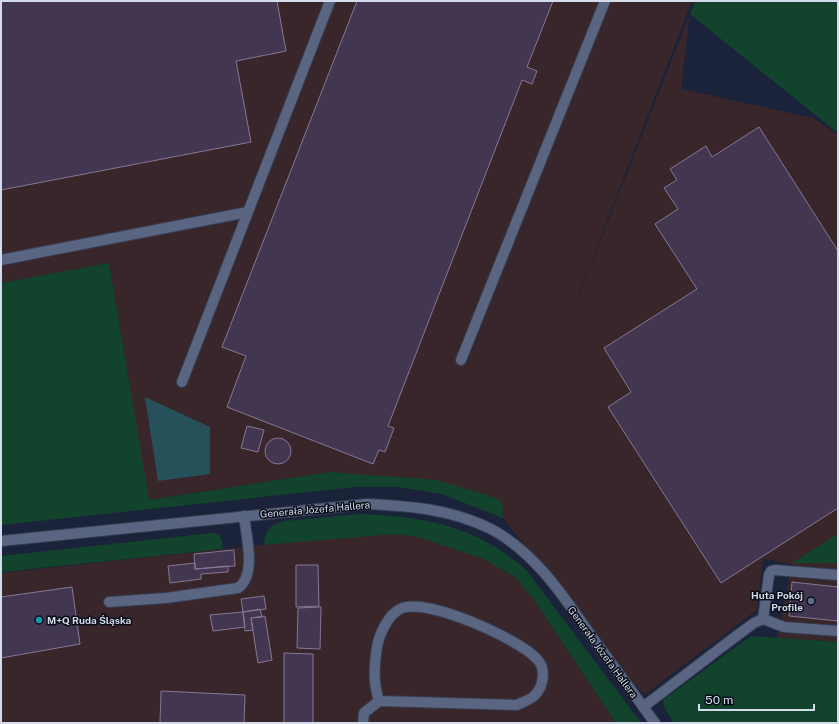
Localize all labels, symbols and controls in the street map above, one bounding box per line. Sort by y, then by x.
street label: Generała Józefa Hallera [259,498,371,520]
place label: Huta Pokój Profile [751,589,803,613]
marker: Huta Pokój Profile [806,596,816,606]
street label: Generała Józefa Hallera [566,604,640,700]
place label: M+Q Ruda Śląska [47,614,132,626]
marker: M+Q Ruda Śląska [34,615,44,625]
scale bar [699,686,814,712]
text: 50 m [705,693,733,707]

